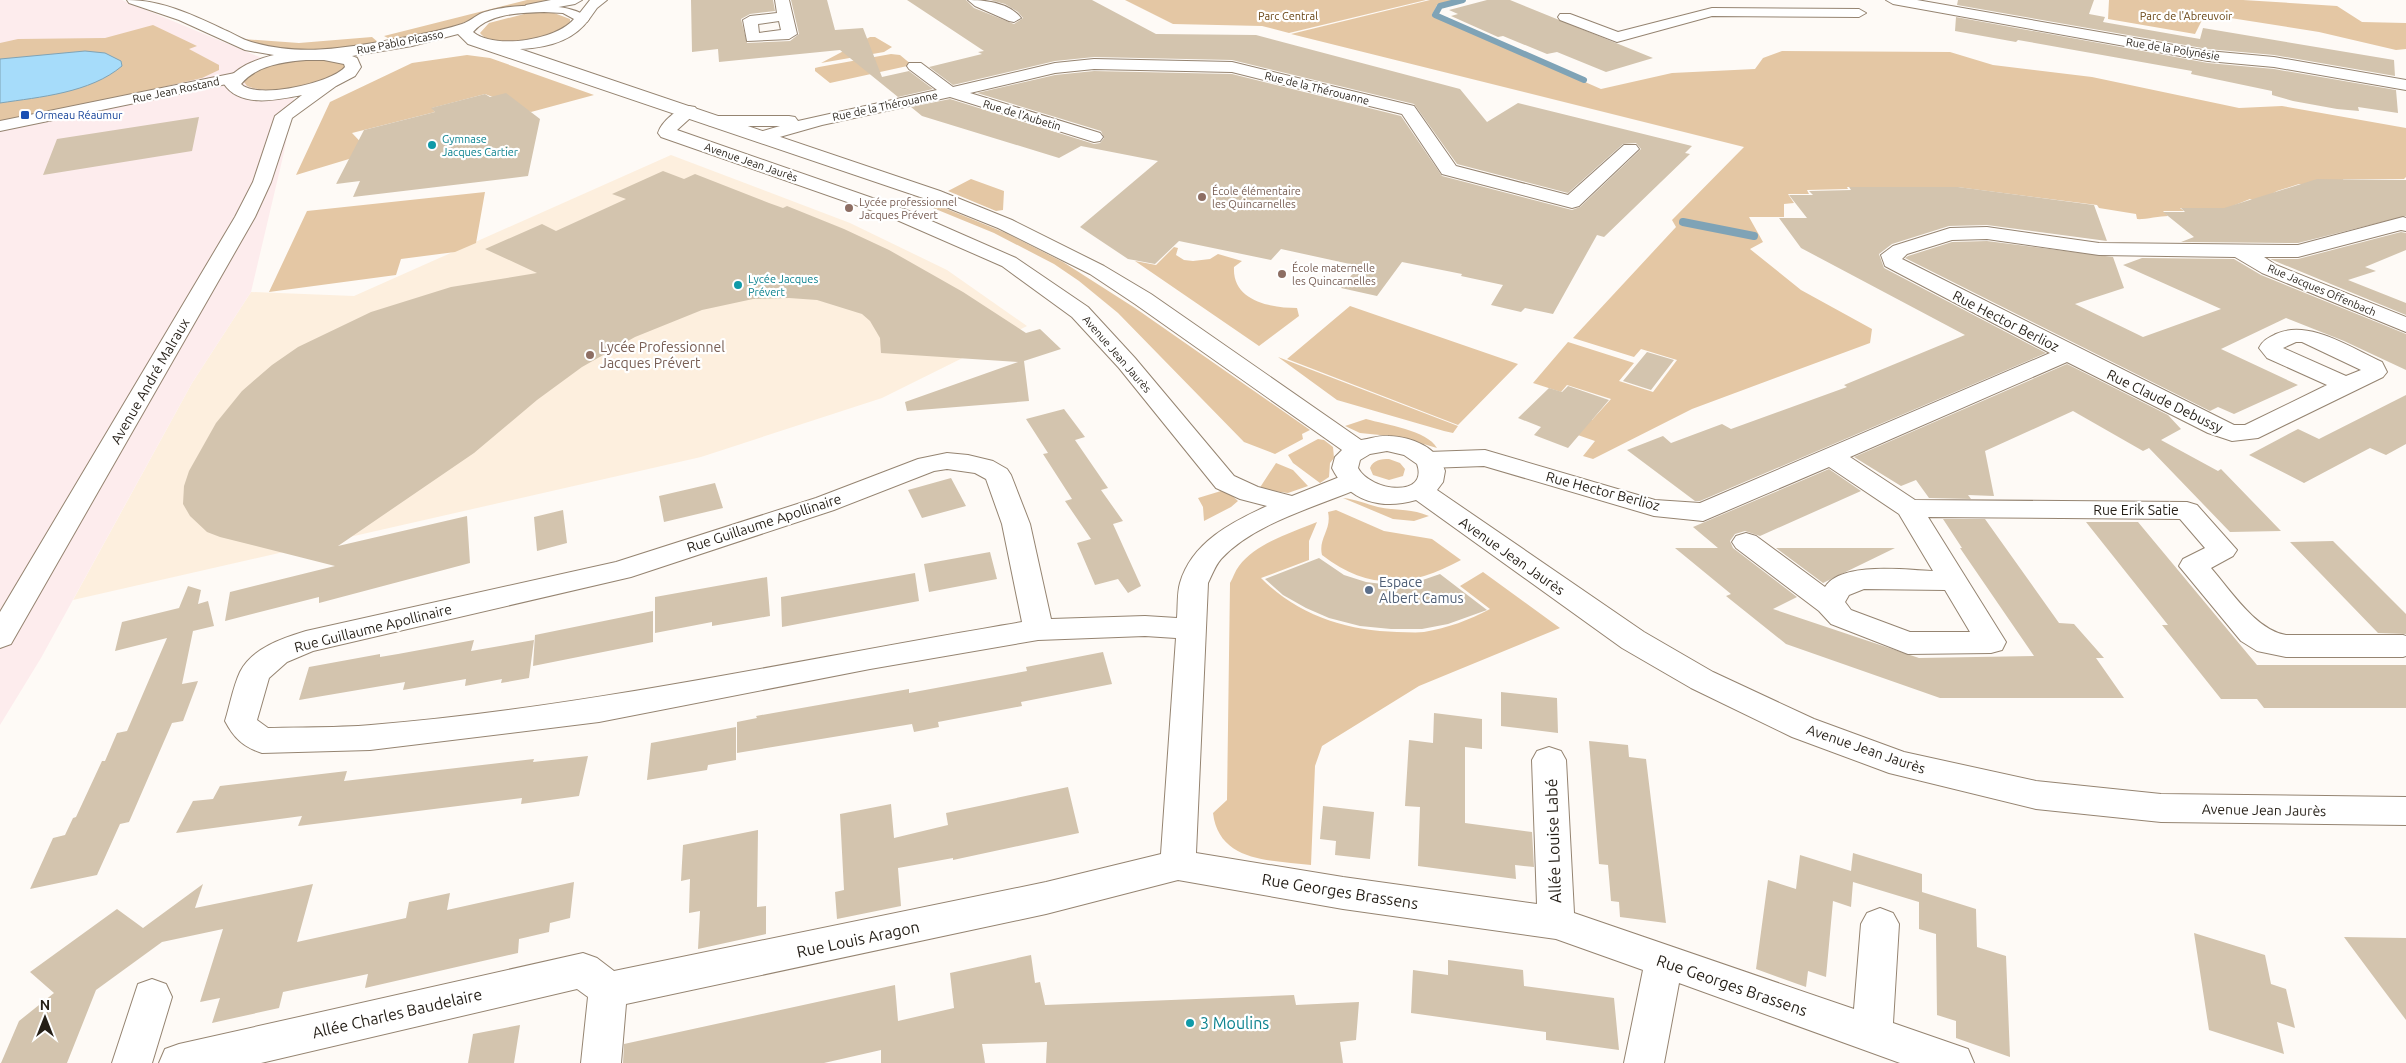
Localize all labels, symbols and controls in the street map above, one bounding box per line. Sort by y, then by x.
park label: Parc Central [1258,10,1318,22]
park label: Parc de l'Abreuvoir [2140,10,2233,22]
street label: Rue Pablo Picasso [356,28,444,56]
street label: Rue de la Polynésie [2125,36,2221,62]
street label: Rue de la Thérouanne [1263,69,1371,107]
street label: Rue Jean Rostand [132,75,220,105]
street label: Rue de la Thérouanne [831,89,939,123]
street label: Rue de l'Aubetin [982,97,1062,133]
marker: Ormeau Réaumur [19,109,31,121]
place label: Ormeau Réaumur [35,109,123,121]
place label: Gymnase Jacques Cartier [442,133,519,158]
marker: Gymnase Jacques Cartier [426,139,438,151]
street label: Avenue Jean Jaurès [703,140,799,184]
place label: École élémentaire les Quincarnelles [1212,184,1301,210]
marker: École élémentaire les Quincarnelles [1196,191,1208,203]
place label: Lycée professionnel Jacques Prévert [859,196,957,221]
marker: Lycée professionnel Jacques Prévert [843,202,855,214]
place label: École maternelle les Quincarnelles [1292,261,1376,287]
street label: Rue Jacques Offenbach [2266,262,2378,318]
marker: École maternelle les Quincarnelles [1276,268,1288,280]
place label: Lycée Jacques Prévert [748,273,818,298]
marker: Lycée Jacques Prévert [732,279,744,291]
street label: Rue Hector Berlioz [1950,287,2062,355]
street label: Avenue Jean Jaurès [1080,313,1154,395]
street label: Avenue André Malraux [107,315,193,447]
place label: Lycée Professionnel Jacques Prévert [600,339,725,371]
marker: Lycée Professionnel Jacques Prévert [584,349,596,361]
street label: Rue Claude Debussy [2104,366,2226,436]
street label: Rue Hector Berlioz [1544,468,1662,514]
street label: Rue Guillaume Apollinaire [685,490,843,556]
street label: Rue Erik Satie [2093,502,2179,518]
street label: Avenue Jean Jaurès [1456,514,1568,598]
place label: Espace Albert Camus [1379,574,1464,606]
marker: Espace Albert Camus [1363,584,1375,596]
street label: Rue Guillaume Apollinaire [293,601,453,655]
street label: Avenue Jean Jaurès [1805,721,1927,777]
street label: Allée Louise Labé [1542,778,1564,904]
street label: Avenue Jean Jaurès [2202,801,2326,819]
street label: Rue Georges Brassens [1260,870,1420,912]
street label: Rue Louis Aragon [795,917,921,961]
street label: Rue Georges Brassens [1654,951,1810,1019]
street label: Allée Charles Baudelaire [310,985,484,1041]
north arrow [20,993,70,1043]
text: N [40,997,50,1013]
place label: 3 Moulins [1200,1014,1269,1032]
marker: 3 Moulins [1184,1017,1196,1029]

